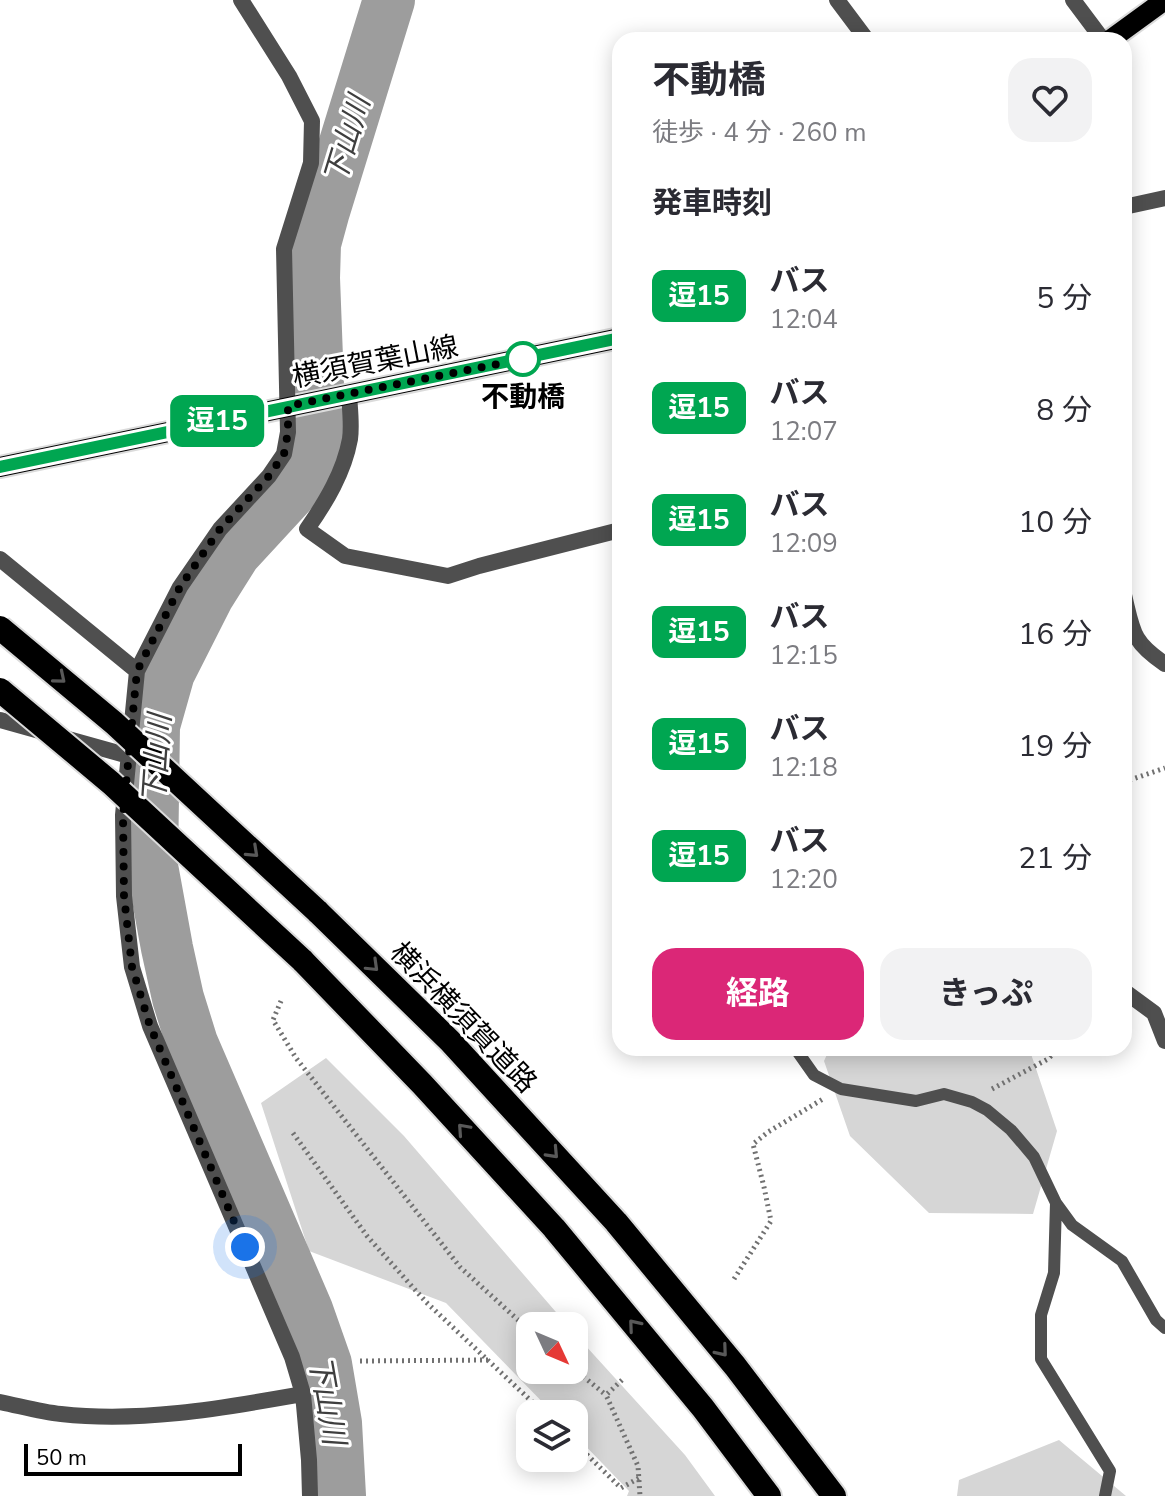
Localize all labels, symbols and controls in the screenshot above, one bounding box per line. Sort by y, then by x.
text: 不動橋 [652,55,766,106]
button: heart [1008,58,1092,142]
water label: 下山川 [315,88,381,189]
text: 徒歩 · 4 分 · 260 m [652,115,867,150]
text: 発車時刻 [652,183,772,224]
text: バス [770,261,830,302]
text: 逗15 [668,277,730,315]
text: 5 分 [1036,278,1092,319]
text: 12:04 [770,302,838,337]
street label: 横須賀葉山線 [289,327,461,397]
marker: 不動橋 [506,342,540,376]
text: バス [770,373,830,414]
place label: 不動橋 [481,378,565,416]
text: 逗15 [668,389,730,427]
text: 8 分 [1036,390,1092,431]
line badge: 逗15 [171,395,263,447]
text: 逗15 [186,402,248,440]
text: 12:07 [770,414,838,449]
text: バス [770,485,830,526]
text: 逗15 [668,501,730,539]
text: 10 分 [1018,502,1092,543]
text: 12:09 [770,526,838,561]
text: バス [770,597,830,638]
text: 逗15 [668,613,730,651]
text: 16 分 [1018,614,1092,655]
text: 12:15 [770,638,838,673]
one-way arrow [51,668,65,683]
text: バス [770,709,830,750]
water label: 下山川 [134,710,181,805]
text: 逗15 [668,725,730,763]
text: 19 分 [1018,726,1092,767]
text: 12:18 [770,750,838,785]
text: バス [770,821,830,862]
text: 逗15 [668,837,730,875]
text: 21 分 [1018,838,1092,879]
one-way arrow [244,842,258,857]
text: 12:20 [770,862,838,897]
street label: 横浜横須賀道路 [382,934,545,1101]
button: 経路 [652,948,864,1040]
button: きっぷ [880,948,1092,1040]
one-way arrow [364,956,378,971]
one-way arrow [457,1124,472,1138]
one-way arrow [543,1144,557,1159]
your location [225,1227,265,1267]
north arrow [516,1312,588,1384]
map controls [516,1312,588,1472]
one-way arrow [629,1319,644,1334]
one-way arrow [712,1341,727,1356]
water label: 下山川 [299,1352,355,1451]
button: layers [516,1400,588,1472]
scale bar [24,1440,242,1476]
text: 50 m [36,1443,87,1473]

